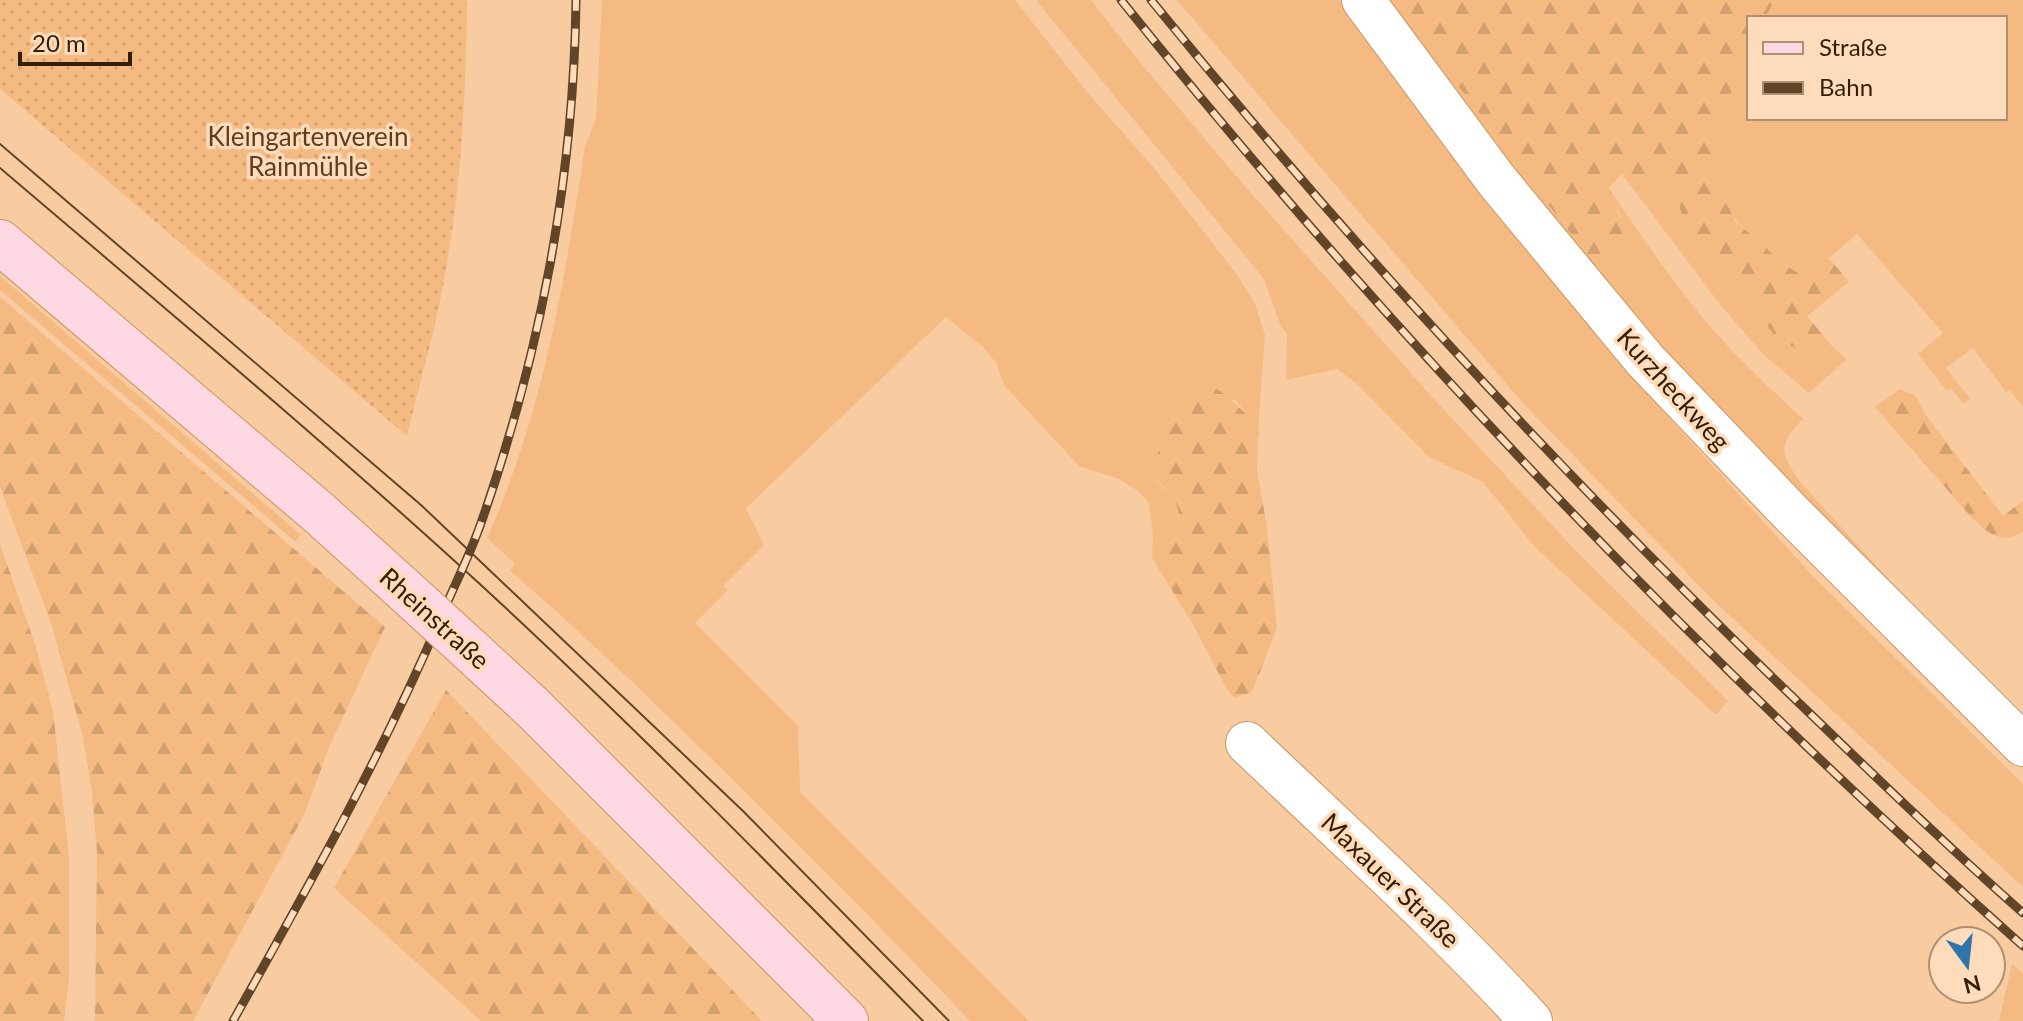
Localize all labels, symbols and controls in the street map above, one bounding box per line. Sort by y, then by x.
scale bar [20,16,130,66]
legend [1747,16,2007,120]
text: 20 m [32,28,86,57]
text: Straße [1819,32,1887,61]
text: Bahn [1819,72,1873,101]
park label: Kleingartenverein Rainmühle [207,120,409,182]
street label: Kurzheckweg [1611,321,1737,457]
street label: Rheinstraße [374,560,496,676]
street label: Maxauer Straße [1315,806,1467,954]
north arrow [1927,925,2007,1005]
text: N [1961,970,1984,1000]

